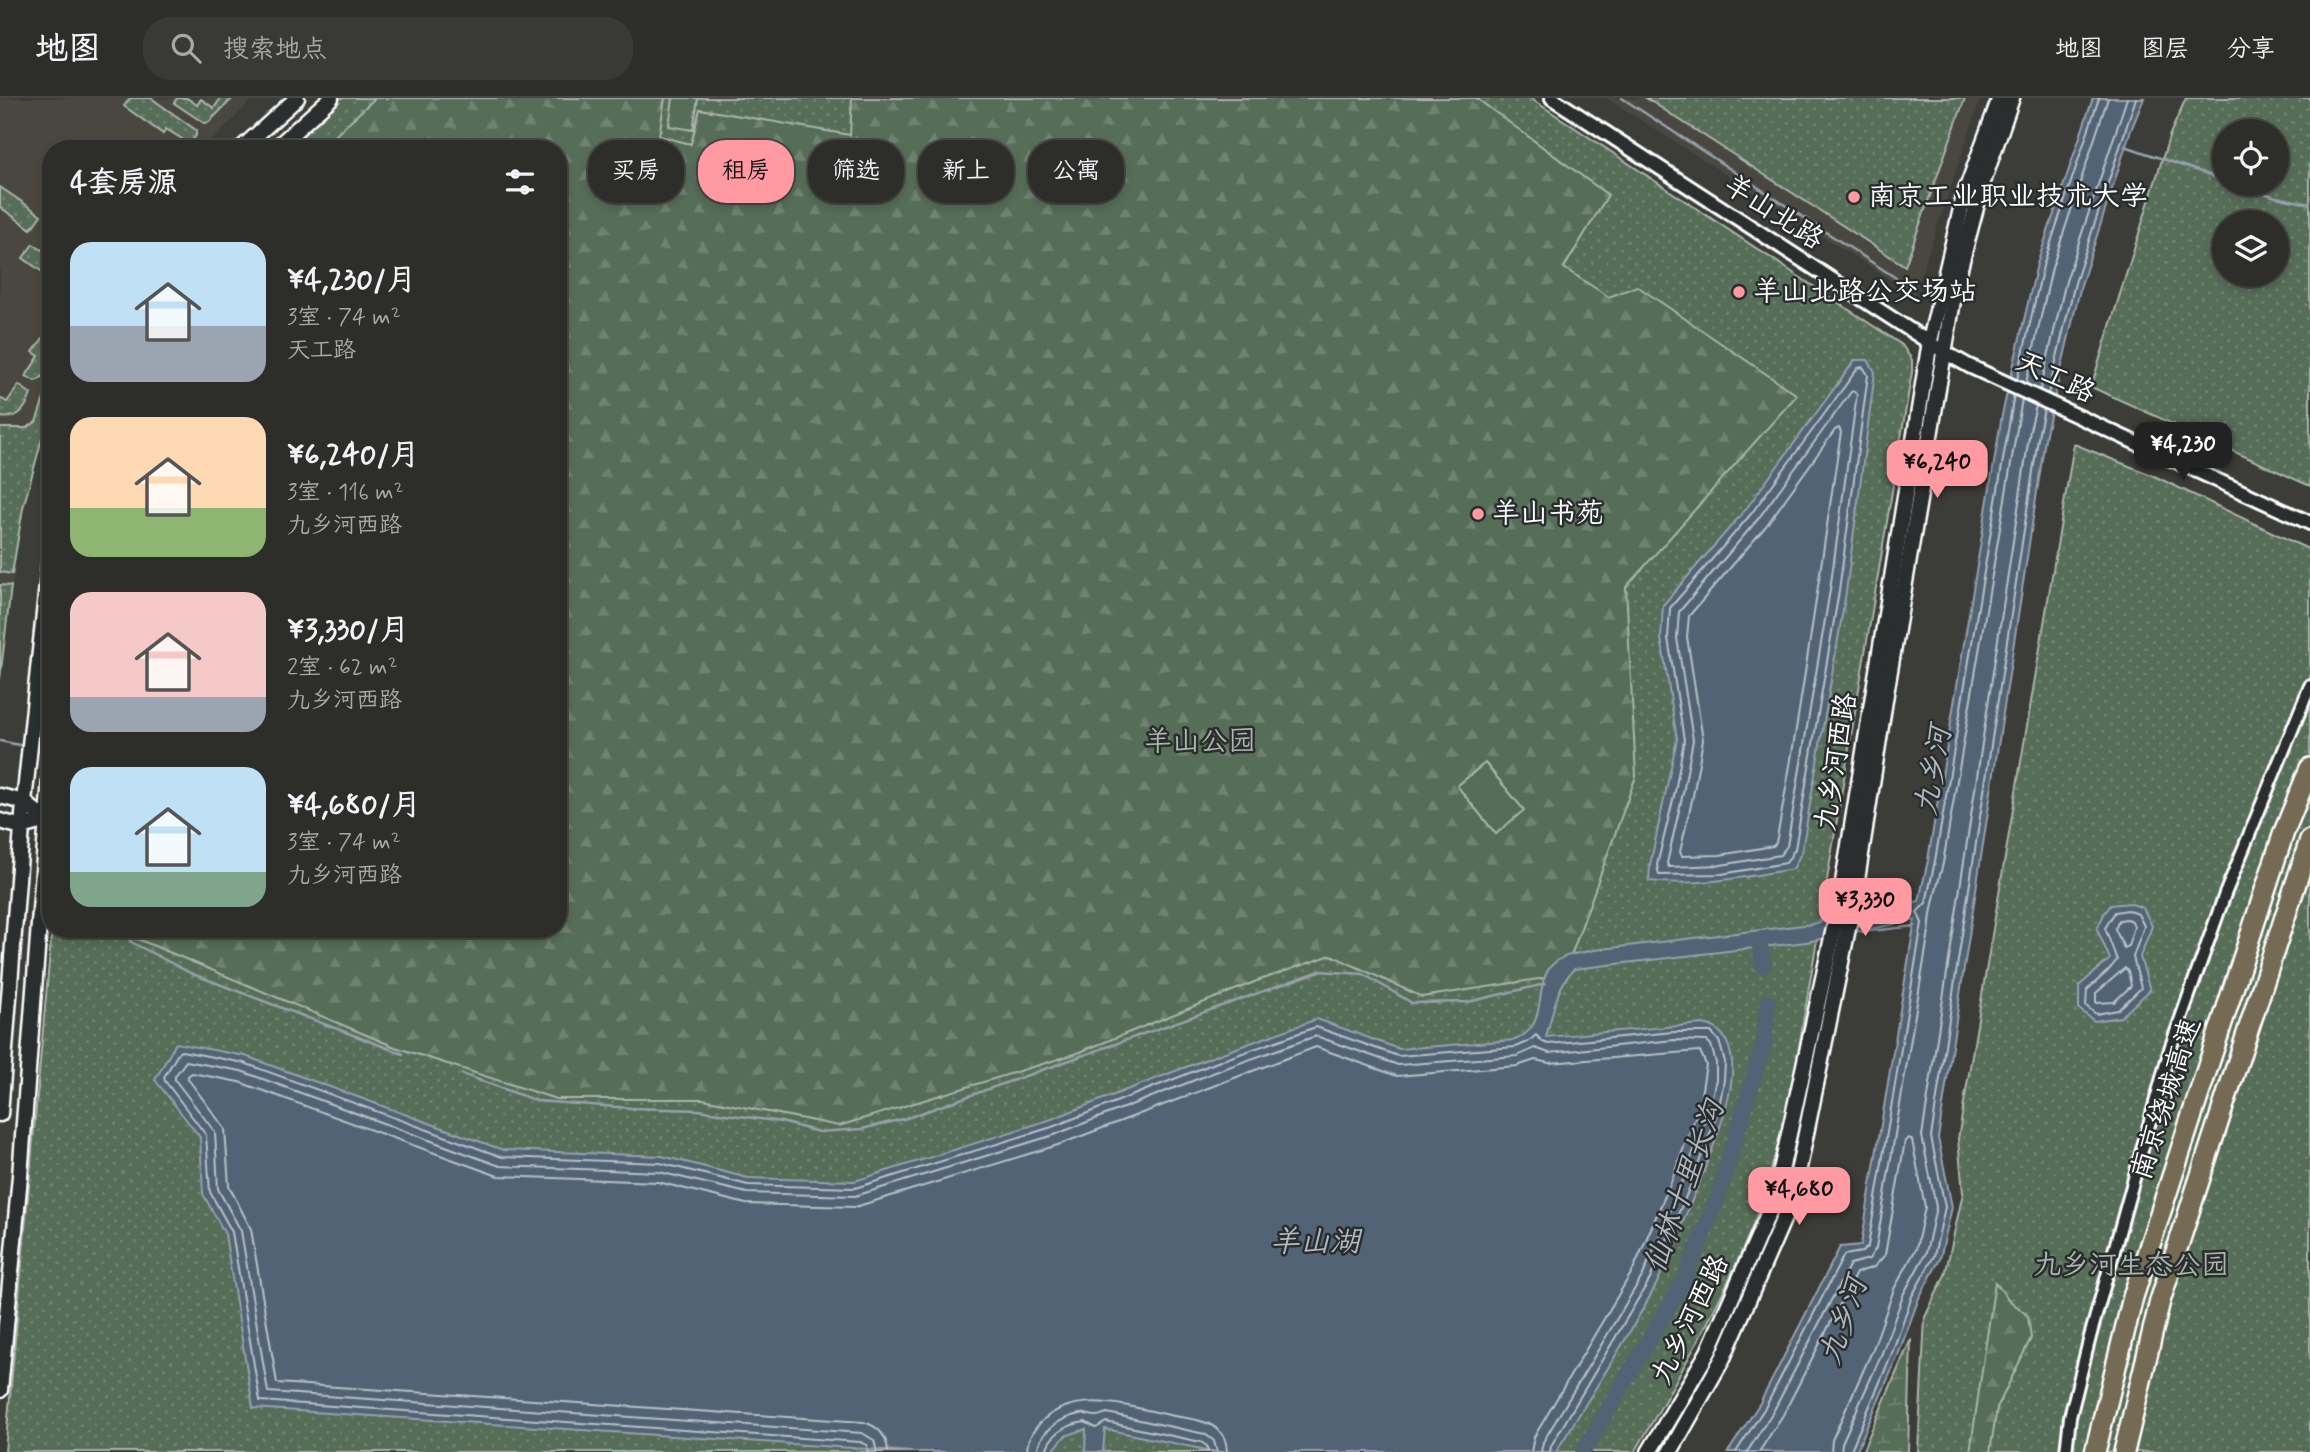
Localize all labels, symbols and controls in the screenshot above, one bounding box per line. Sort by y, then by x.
search box [143,17,633,80]
text: 地图 [35,28,101,72]
icon: search [167,29,205,67]
text: 搜索地点 [223,33,327,67]
text: 地图 [2055,34,2103,65]
text: 图层 [2141,34,2189,65]
text: 分享 [2227,34,2275,65]
map controls [2212,119,2289,287]
button: locate [2212,119,2289,196]
chip: 买房 [588,140,684,203]
chip: 租房 [698,140,794,203]
chip: 筛选 [808,140,904,203]
chip: 新上 [918,140,1014,203]
chip: 公寓 [1028,140,1124,203]
icon: filters [501,163,539,201]
text: 4套房源 [70,164,177,203]
street label: 羊山北路 [1716,167,1830,259]
place label: 南京工业职业技术大学 [1868,179,2148,216]
marker: 南京工业职业技术大学 [1846,189,1862,205]
button: layers [2212,210,2289,287]
text: ¥4,230/月 [287,261,416,300]
icon: home [126,270,210,354]
place label: 羊山北路公交场站 [1753,274,1977,311]
marker: 羊山北路公交场站 [1731,284,1747,300]
text: 3室 · 74 m² [287,303,401,333]
text: 天工路 [287,336,356,366]
street label: 天工路 [2009,343,2101,413]
pin: ¥4,230 [2126,422,2240,482]
text: ¥4,230 [2150,430,2216,460]
text: ¥6,240/月 [287,436,420,475]
pin: ¥6,240 [1880,440,1994,500]
icon: home [126,445,210,529]
text: ¥6,240 [1903,448,1971,478]
text: 3室 · 116 m² [287,478,404,508]
place label: 羊山书苑 [1492,496,1604,533]
marker: 羊山书苑 [1470,506,1486,522]
text: 九乡河西路 [287,511,402,541]
text: ¥3,330/月 [287,611,409,650]
icon: home [126,620,210,704]
text: 2室 · 62 m² [287,653,398,683]
text: 九乡河西路 [287,686,402,716]
street label: 九乡河西路 [1808,690,1866,834]
water label: 九乡河 [1907,718,1962,819]
park label: 羊山公园 [1144,724,1256,761]
text: ¥4,680/月 [287,786,421,825]
icon: home [126,795,210,879]
text: 3室 · 74 m² [287,828,401,858]
text: 九乡河西路 [287,861,402,891]
pin: ¥3,330 [1808,878,1922,938]
text: ¥3,330 [1835,886,1895,916]
street label: 南京绕城高速 [2123,1013,2211,1185]
water label: 仙林十里长沟 [1636,1093,1735,1278]
pin: ¥4,680 [1742,1168,1856,1227]
text: ¥4,680 [1764,1175,1834,1205]
water label: 羊山湖 [1270,1223,1363,1262]
park label: 九乡河生态公园 [2033,1248,2229,1285]
street label: 九乡河西路 [1644,1249,1738,1391]
water label: 九乡河 [1811,1267,1879,1370]

